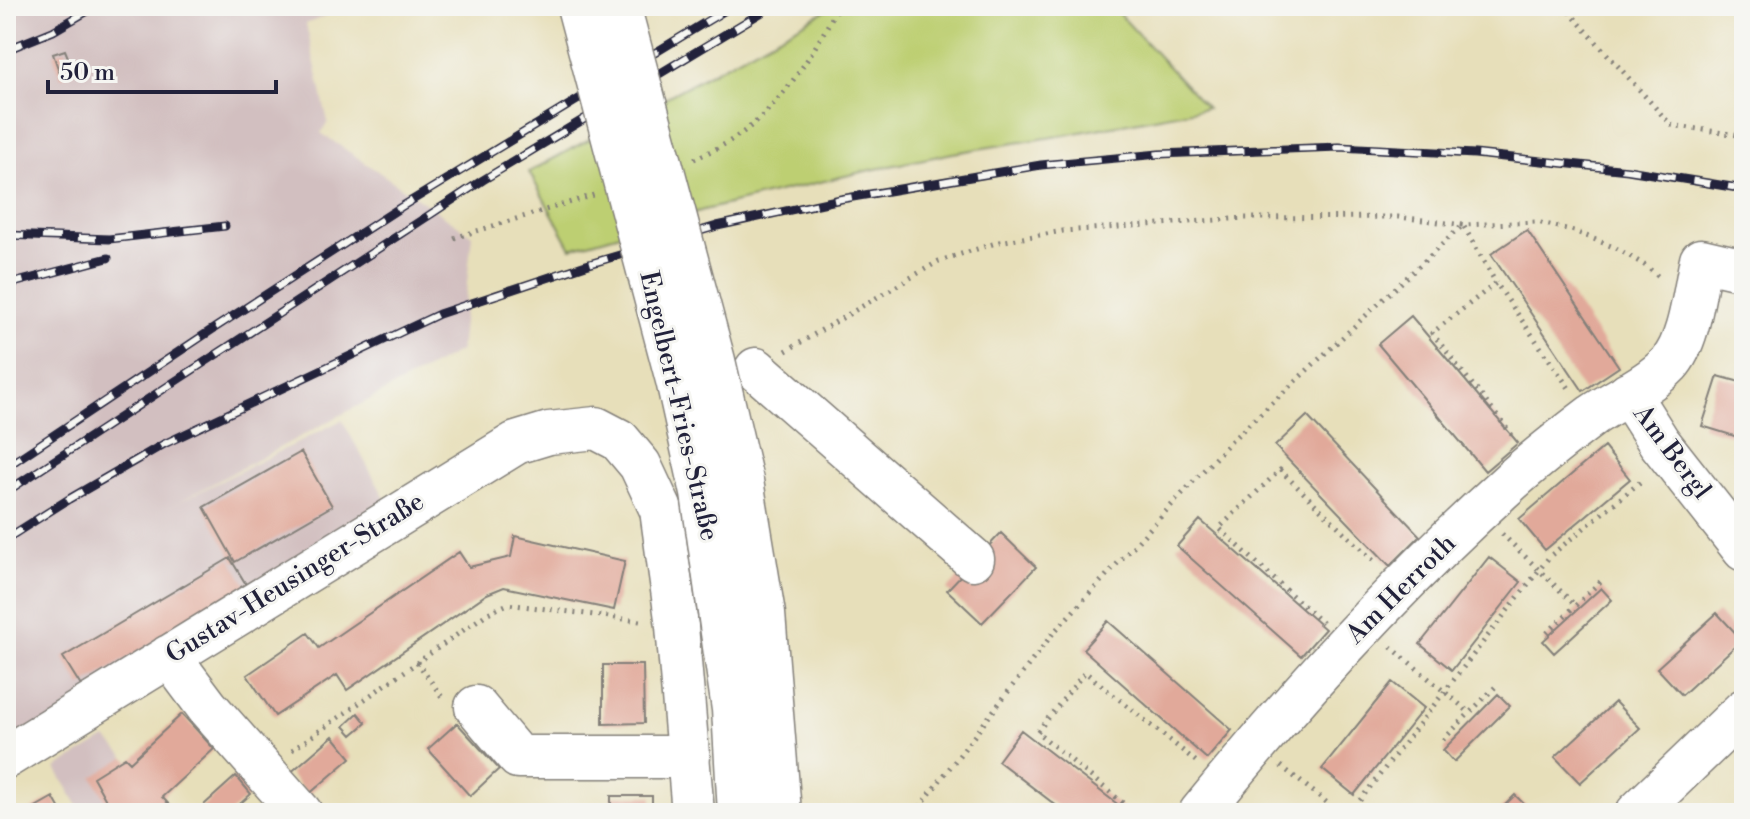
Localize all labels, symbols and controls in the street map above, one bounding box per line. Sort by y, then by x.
scale bar [48,44,276,94]
text: 50 m [60,58,115,88]
street label: Engelbert-Fries-Straße [632,268,726,544]
street label: Am Bergl [1626,398,1718,506]
street label: Gustav-Heusinger-Straße [160,485,430,671]
street label: Am Herroth [1339,527,1463,651]

